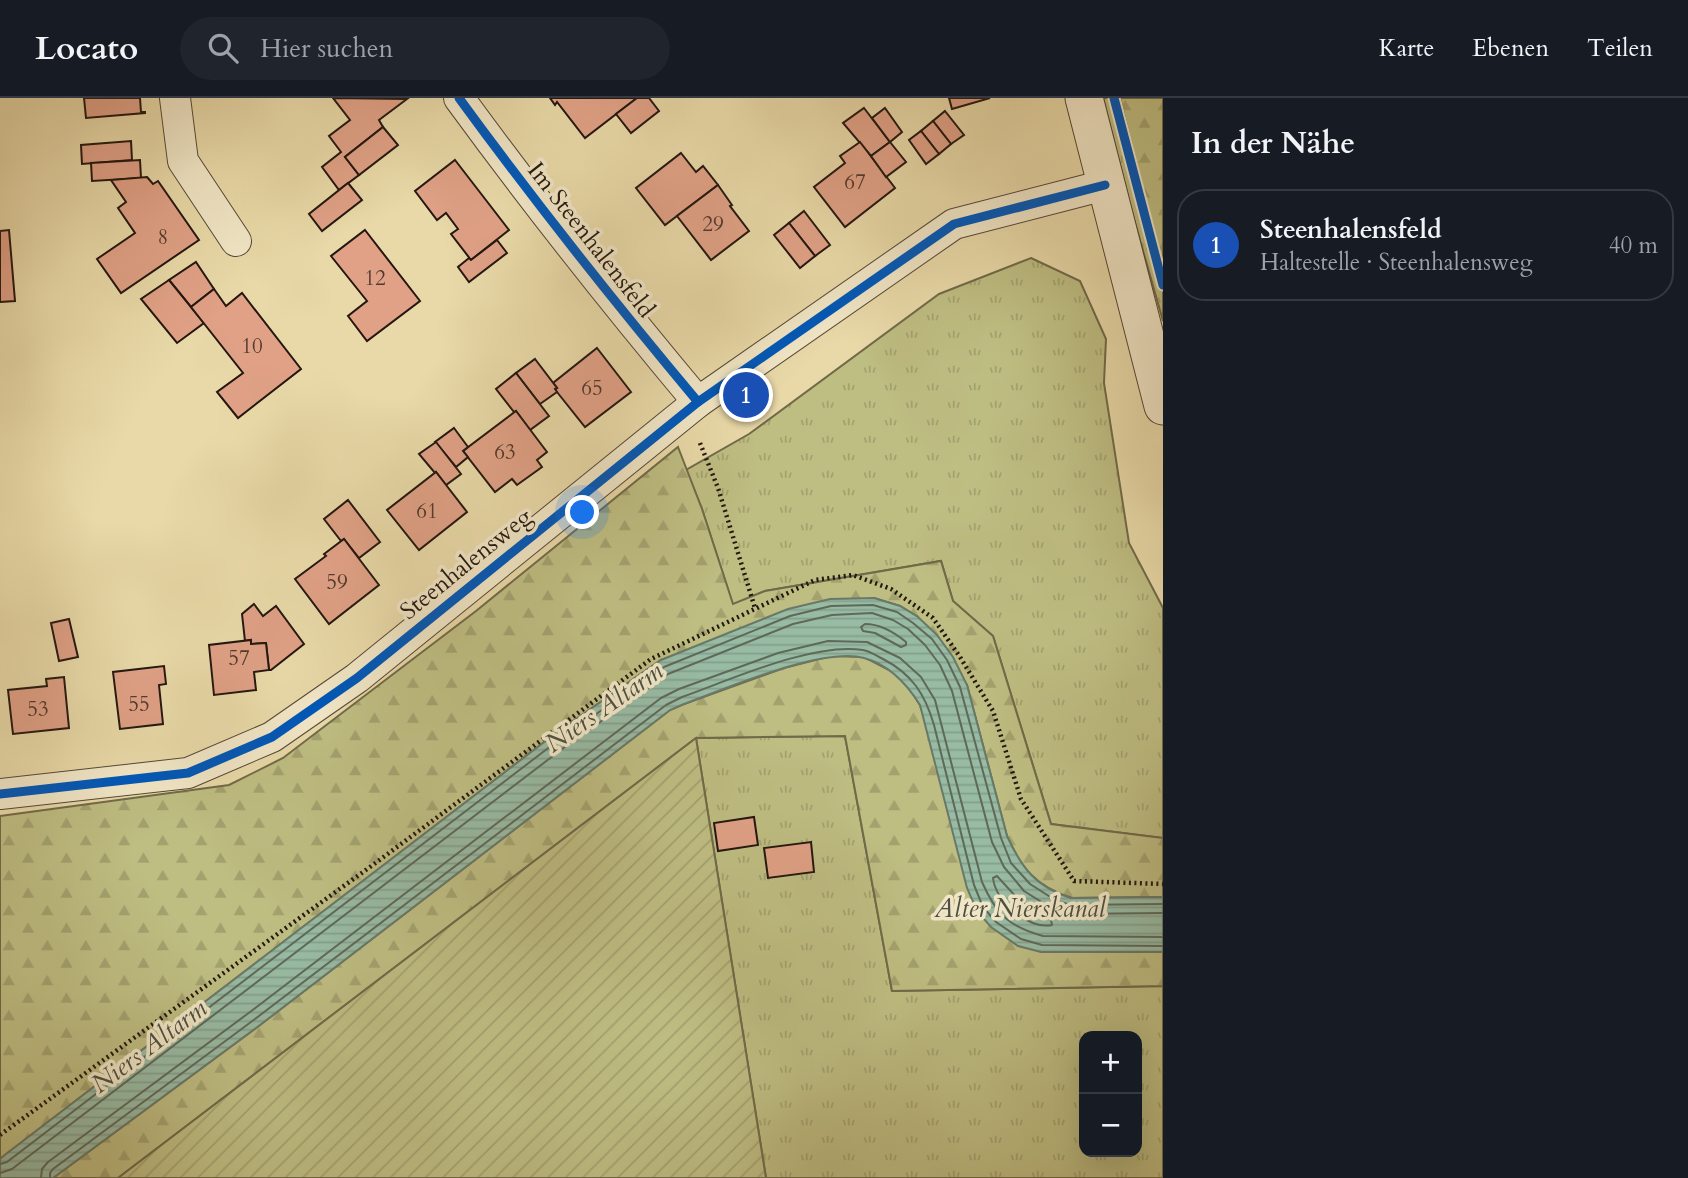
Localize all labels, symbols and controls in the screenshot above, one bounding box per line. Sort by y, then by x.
search box [180,17,670,80]
text: Locato [35,26,138,71]
icon: search [204,29,242,67]
text: Hier suchen [260,31,393,66]
text: Karte [1379,32,1434,65]
text: Ebenen [1472,32,1549,65]
text: Teilen [1587,32,1653,65]
text: In der Nähe [1191,123,1355,164]
street label: Im Steenhalensfeld [520,155,662,325]
house number: 67 [844,168,866,197]
house number: 29 [702,210,724,239]
text: Steenhalensfeld [1260,212,1442,247]
house number: 8 [158,223,168,252]
text: 1 [1210,230,1222,261]
text: 40 m [1609,230,1658,261]
text: Haltestelle · Steenhalensweg [1260,247,1533,278]
house number: 12 [364,264,386,293]
house number: 10 [241,332,263,361]
pin: 1 [723,369,769,421]
house number: 65 [581,374,603,403]
house number: 63 [494,438,516,467]
your location [565,495,599,529]
house number: 61 [416,497,438,526]
street label: Steenhalensweg [393,500,539,627]
house number: 59 [326,568,348,597]
house number: 57 [228,644,250,673]
water label: Niers Altarm [538,653,670,761]
house number: 55 [128,690,150,719]
house number: 53 [27,695,49,724]
water label: Alter Nierskanal [933,891,1107,926]
water label: Niers Altarm [84,991,214,1101]
map controls [1079,1031,1142,1157]
button: + [1079,1031,1142,1094]
button: − [1079,1094,1142,1157]

